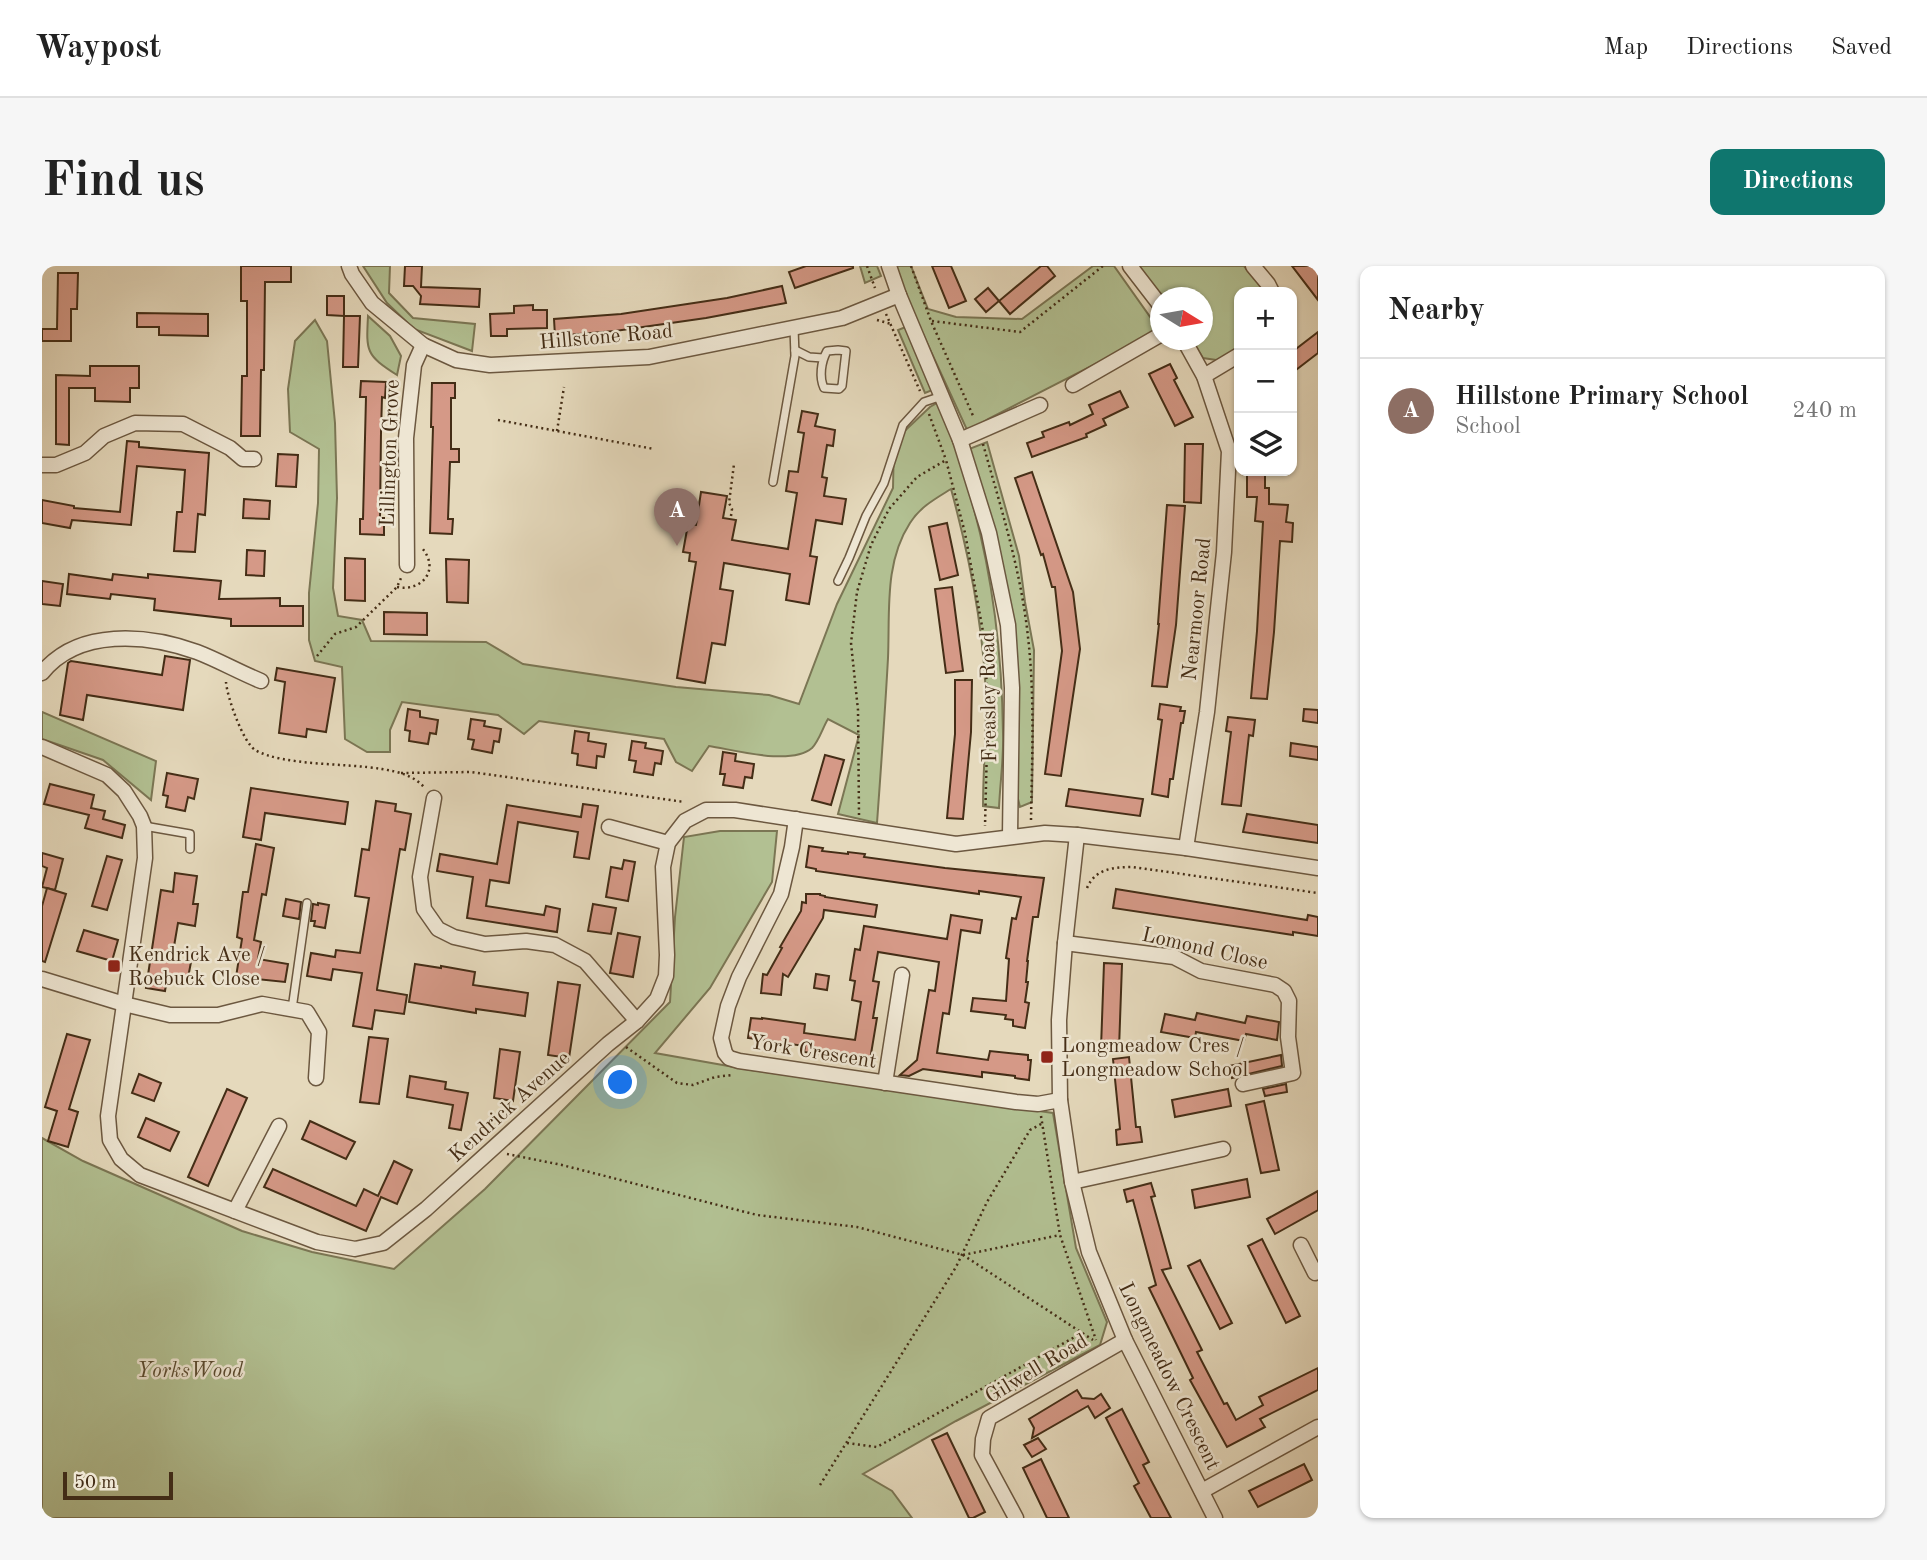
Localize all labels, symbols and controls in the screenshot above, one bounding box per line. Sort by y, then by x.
text: Waypost [35,32,161,65]
text: Map [1604,36,1648,60]
text: Directions [1686,36,1793,60]
text: Saved [1831,36,1892,60]
button: Directions [1710,149,1885,215]
text: Find us [42,158,205,207]
north arrow [1150,287,1213,350]
map controls [1234,287,1297,476]
button: + [1234,287,1297,350]
text: Nearby [1388,296,1485,326]
street label: Hillstone Road [538,321,674,354]
button: − [1234,350,1297,413]
street label: Lillington Grove [377,379,404,527]
text: Hillstone Primary School [1455,384,1748,410]
text: A [1402,399,1420,422]
text: 240 m [1792,399,1857,422]
button: layers [1234,413,1297,476]
text: School [1455,415,1521,438]
pin: A [654,488,700,546]
street label: Nearmoor Road [1180,537,1215,682]
street label: Freasley Road [978,631,1001,763]
street label: Lomond Close [1140,925,1270,974]
place label: Kendrick Ave / Roebuck Close [128,945,266,990]
marker: Kendrick Ave / Roebuck Close [106,958,122,974]
street label: York Crescent [748,1032,878,1073]
place label: Longmeadow Cres / Longmeadow School [1061,1036,1249,1081]
street label: Kendrick Avenue [445,1048,575,1167]
marker: Longmeadow Cres / Longmeadow School [1039,1049,1055,1065]
your location [603,1065,637,1099]
street label: Longmeadow Crescent [1114,1279,1223,1474]
street label: Gilwell Road [982,1331,1092,1408]
park label: YorksWood [137,1361,244,1382]
scale bar [63,1469,173,1501]
text: 50 m [74,1474,116,1493]

